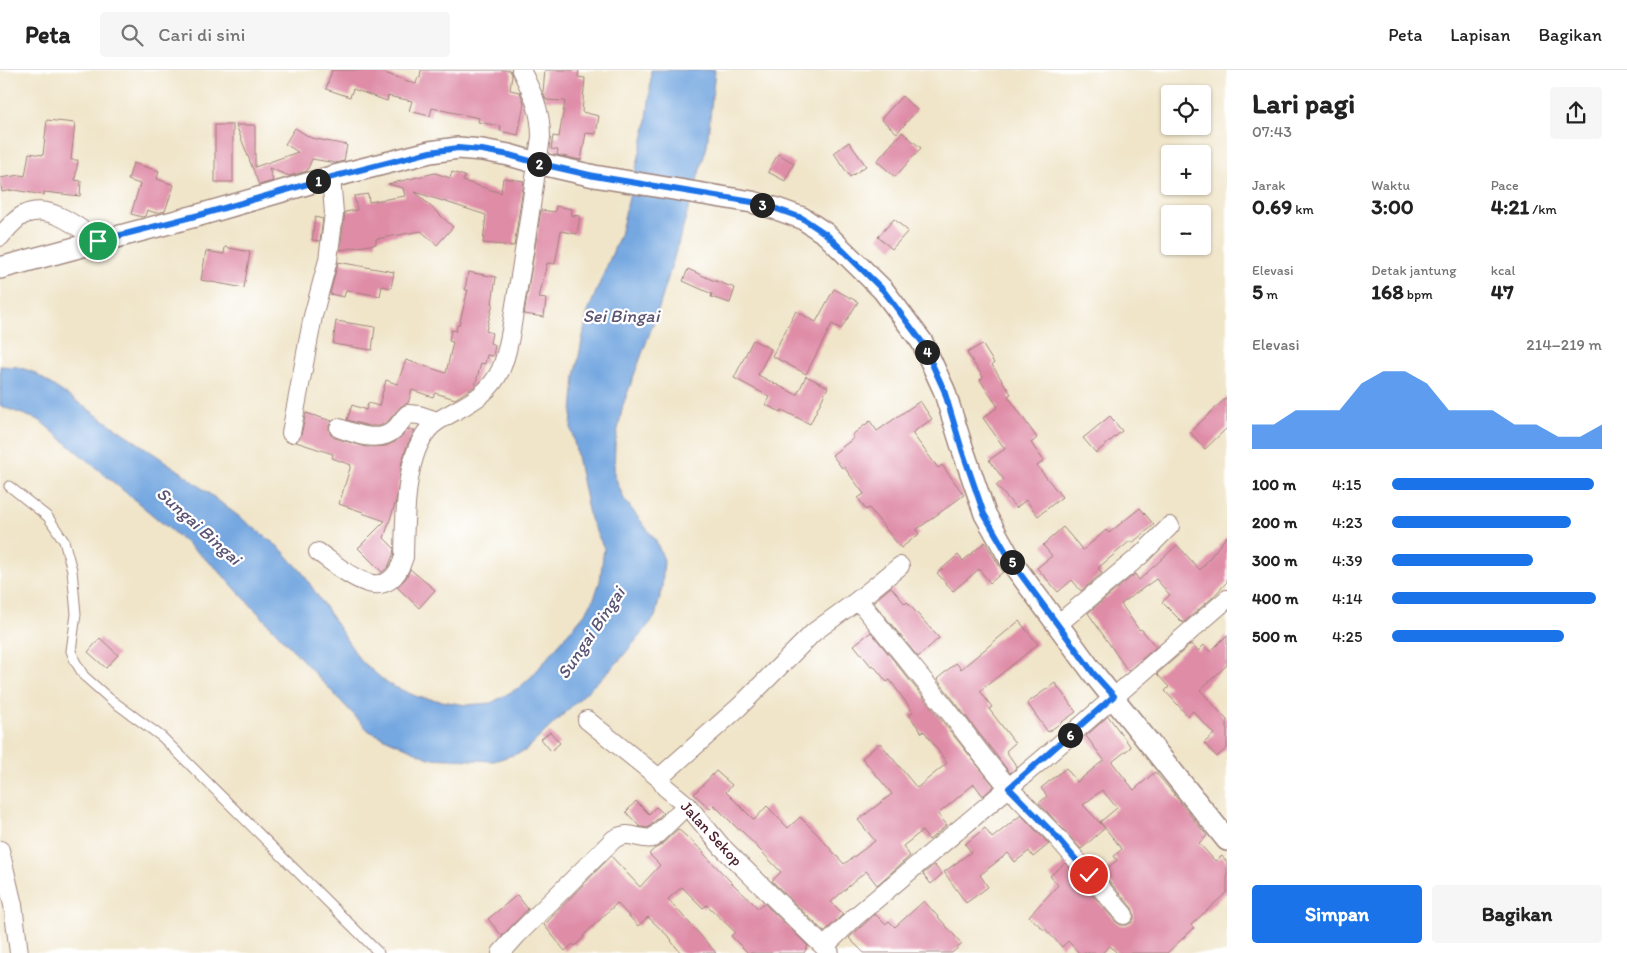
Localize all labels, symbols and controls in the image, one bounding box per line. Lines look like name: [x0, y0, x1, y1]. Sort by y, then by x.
search box: [100, 12, 450, 57]
text: Peta: [25, 20, 70, 49]
icon: search: [118, 21, 146, 49]
text: Cari di sini: [158, 23, 245, 46]
text: Peta: [1388, 24, 1422, 46]
text: Lapisan: [1450, 24, 1510, 46]
text: Bagikan: [1538, 24, 1602, 46]
map controls: [1161, 85, 1211, 255]
button: locate: [1161, 85, 1211, 135]
text: Lari pagi: [1252, 86, 1355, 120]
button: share: [1550, 87, 1602, 139]
text: 07:43: [1252, 122, 1292, 141]
button: +: [1161, 145, 1211, 195]
pin: 2: [526, 152, 552, 176]
text: 2: [536, 156, 543, 173]
pin: 1: [306, 168, 330, 194]
text: 1: [315, 173, 322, 190]
text: Jarak: [1252, 177, 1285, 194]
text: Waktu: [1371, 177, 1410, 194]
text: Pace: [1491, 177, 1519, 194]
pin: 3: [750, 192, 774, 218]
text: 0.69: [1252, 194, 1292, 219]
text: 3:00: [1371, 194, 1414, 219]
text: 4:21: [1491, 194, 1529, 219]
text: 3: [759, 197, 766, 214]
text: km: [1292, 201, 1314, 218]
text: /km: [1529, 201, 1557, 218]
button: −: [1161, 205, 1211, 255]
pin: [77, 220, 119, 262]
icon: arrive: [84, 227, 112, 255]
text: Elevasi: [1252, 262, 1294, 279]
text: Detak jantung: [1371, 262, 1456, 279]
text: kcal: [1491, 262, 1516, 279]
text: 5: [1252, 279, 1263, 304]
text: 168: [1371, 279, 1404, 304]
text: 47: [1491, 279, 1514, 304]
text: m: [1263, 286, 1278, 303]
text: bpm: [1404, 286, 1433, 303]
water label: Sei Bingai: [583, 305, 662, 327]
text: Elevasi: [1252, 335, 1300, 354]
text: 214–219 m: [1526, 335, 1602, 354]
pin: 4: [914, 340, 940, 364]
text: 4: [923, 344, 932, 361]
text: 100 m: [1252, 475, 1296, 494]
text: 4:15: [1332, 475, 1361, 494]
water label: Sungai Bingai: [152, 482, 248, 571]
text: 200 m: [1252, 513, 1297, 532]
text: 4:23: [1332, 513, 1363, 532]
pin: 5: [1000, 550, 1024, 574]
text: 300 m: [1252, 551, 1298, 570]
text: 4:39: [1332, 551, 1363, 570]
text: 5: [1009, 554, 1016, 571]
water label: Sungai Bingai: [552, 581, 631, 683]
text: 400 m: [1252, 589, 1298, 608]
text: 4:14: [1332, 589, 1363, 608]
text: 500 m: [1252, 627, 1297, 646]
text: 4:25: [1332, 627, 1362, 646]
pin: 6: [1058, 722, 1082, 748]
text: 6: [1067, 727, 1074, 744]
street label: Jalan Sekop: [677, 797, 747, 870]
pin: [1068, 854, 1110, 896]
icon: check: [1075, 861, 1103, 889]
button: Simpan: [1252, 885, 1422, 943]
button: Bagikan: [1432, 885, 1602, 943]

